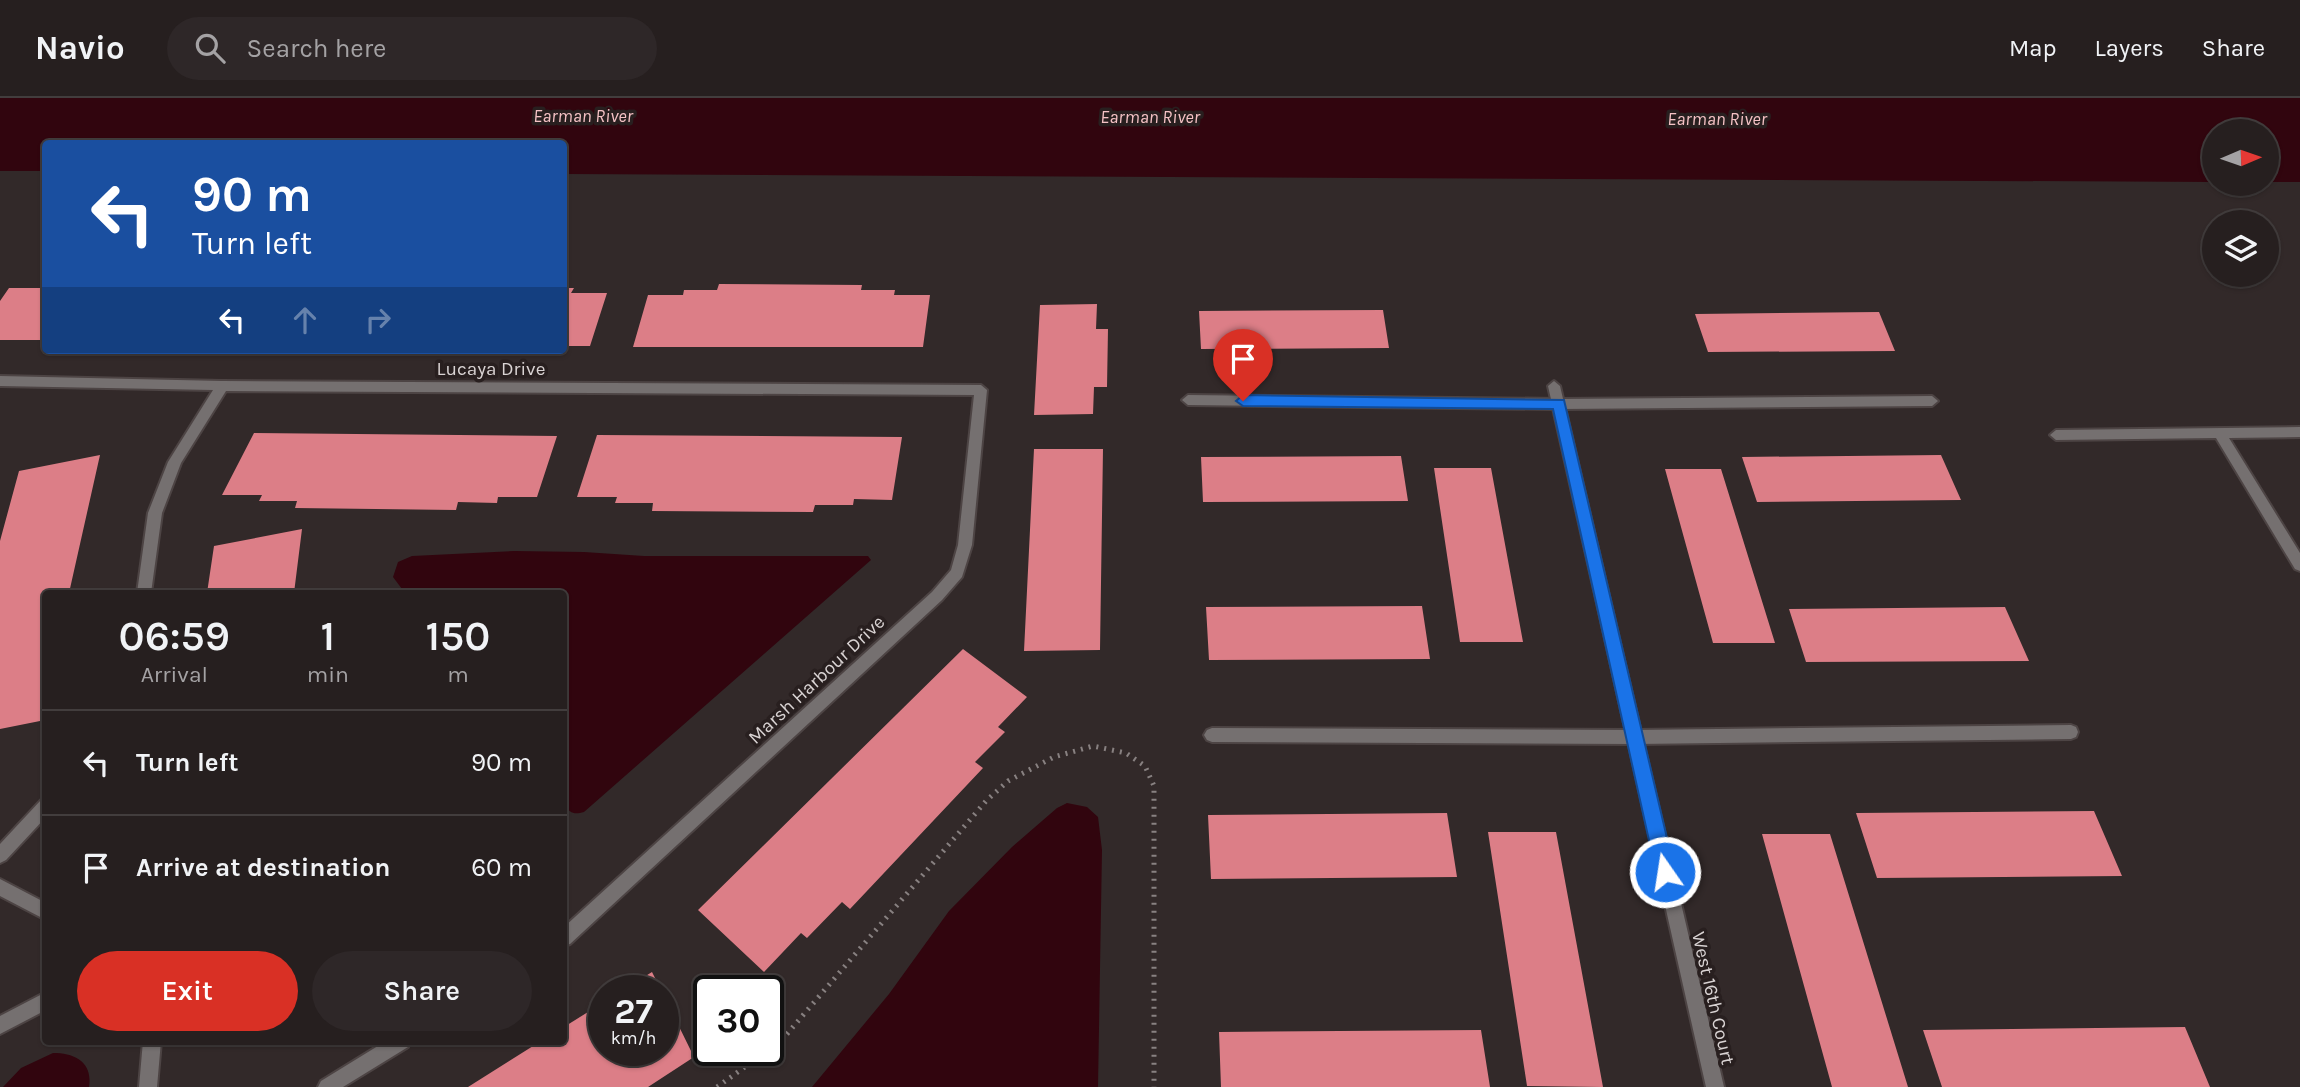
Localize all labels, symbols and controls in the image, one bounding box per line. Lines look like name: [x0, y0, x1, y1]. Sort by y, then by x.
search box: [167, 17, 657, 80]
text: Navio: [35, 29, 125, 67]
icon: search: [191, 29, 229, 67]
text: Search here: [247, 33, 386, 64]
text: Map: [2009, 34, 2057, 62]
text: Layers: [2095, 34, 2164, 62]
text: Share: [2202, 34, 2265, 62]
water label: Earman River: [533, 105, 634, 127]
water label: Earman River: [1100, 106, 1201, 128]
water label: Earman River: [1667, 108, 1768, 130]
north arrow: [2202, 119, 2278, 196]
map controls: [2202, 119, 2279, 287]
text: 90 m: [192, 166, 312, 223]
icon: left: [77, 168, 168, 259]
button: layers: [2202, 210, 2279, 287]
text: Turn left: [192, 225, 312, 262]
icon: left: [213, 301, 251, 339]
icon: ahead: [286, 301, 324, 339]
icon: right: [359, 301, 397, 339]
pin: [1213, 329, 1273, 401]
icon: arrive: [1224, 340, 1262, 378]
street label: Lucaya Drive: [437, 358, 545, 380]
text: 06:59: [119, 611, 230, 661]
text: 1: [320, 611, 335, 661]
text: 150: [425, 611, 490, 661]
street label: Marsh Harbour Drive: [744, 611, 889, 749]
text: Arrival: [141, 661, 208, 688]
text: min: [307, 661, 349, 688]
text: m: [447, 661, 469, 688]
icon: left: [77, 744, 115, 782]
text: Turn left: [136, 747, 238, 778]
text: 90 m: [471, 747, 532, 778]
position arrow: [1628, 835, 1702, 909]
icon: arrive: [77, 849, 115, 887]
text: Arrive at destination: [136, 852, 390, 883]
text: 60 m: [471, 852, 532, 883]
street label: West 16th Court: [1687, 930, 1739, 1067]
button: Exit: [77, 951, 298, 1031]
button: Share: [312, 951, 532, 1031]
speed limit sign: 30: [693, 975, 784, 1066]
text: 27: [614, 991, 653, 1032]
text: km/h: [611, 1027, 656, 1049]

